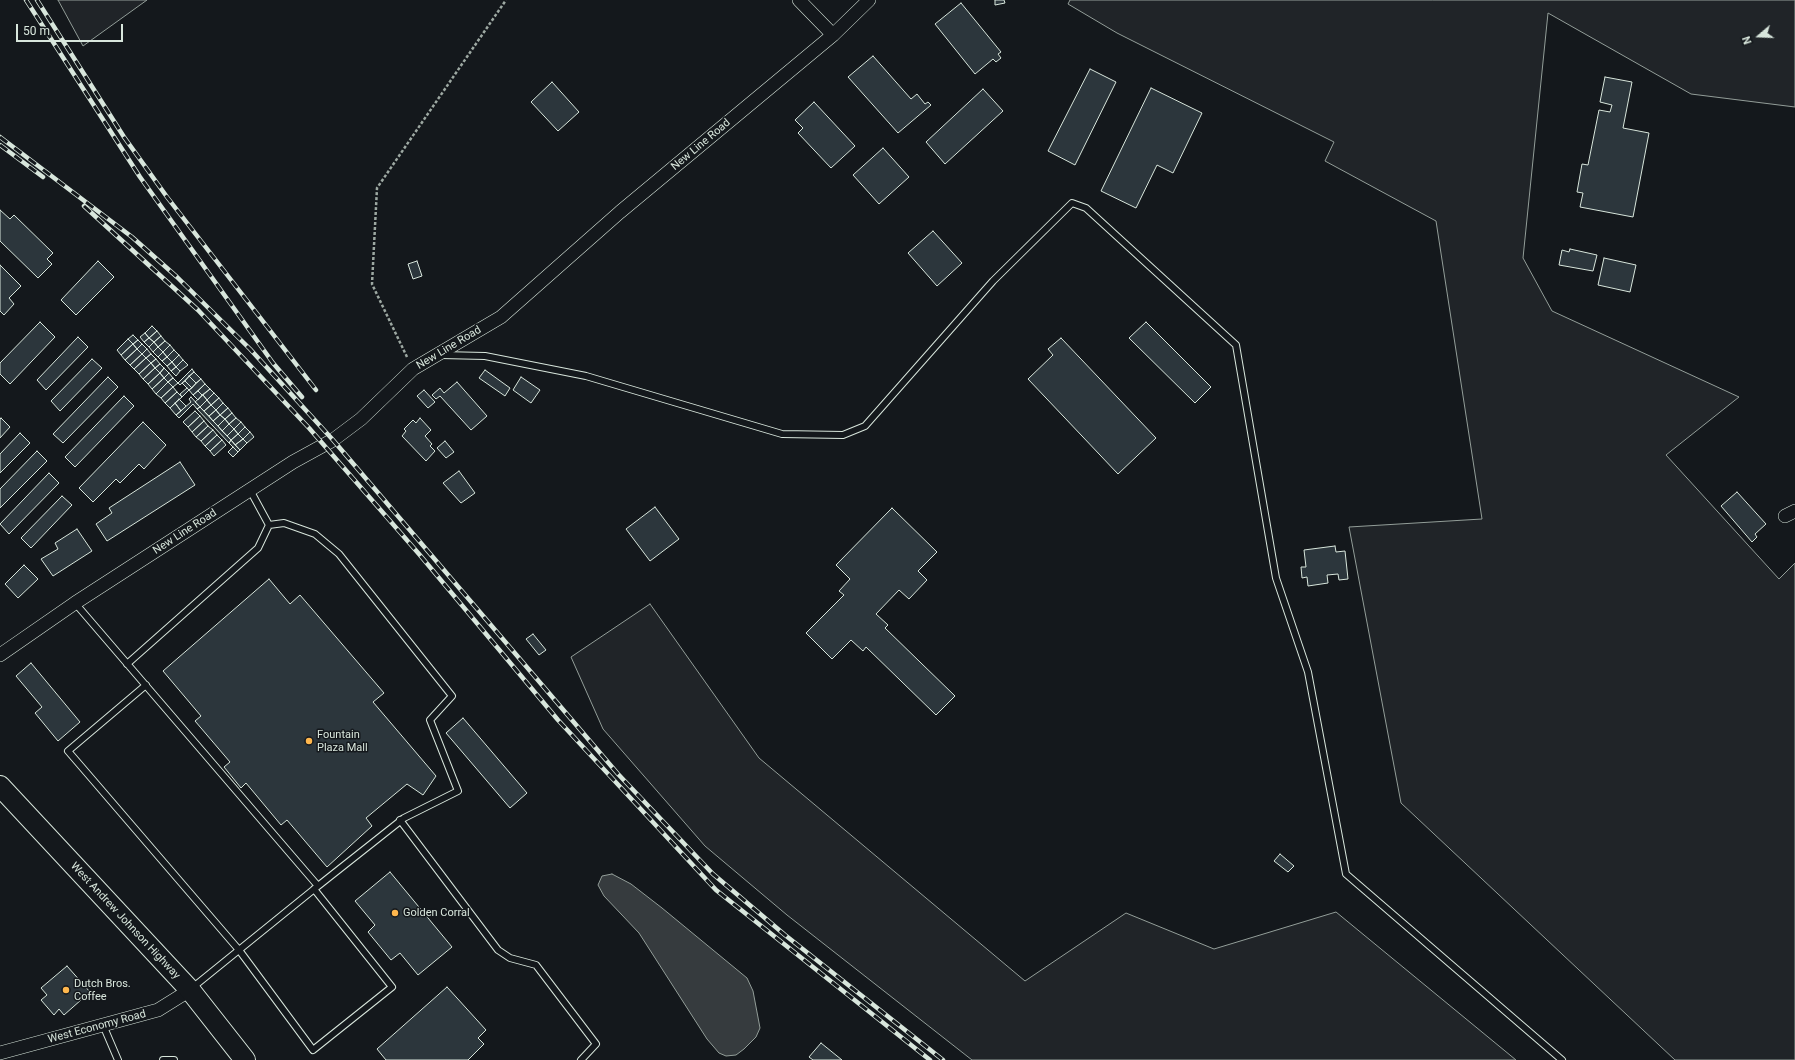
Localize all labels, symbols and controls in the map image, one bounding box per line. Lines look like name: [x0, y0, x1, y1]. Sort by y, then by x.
scale bar: [18, 16, 125, 42]
north arrow: [1739, 16, 1779, 56]
text: 50 m: [23, 24, 50, 38]
text: N: [1740, 34, 1755, 46]
street label: New Line Road: [669, 116, 733, 174]
street label: New Line Road: [414, 324, 484, 372]
street label: New Line Road: [151, 507, 219, 557]
place label: Fountain Plaza Mall: [317, 728, 368, 754]
marker: Fountain Plaza Mall: [304, 736, 314, 746]
street label: West Andrew Johnson Highway: [67, 860, 183, 982]
place label: Golden Corral: [403, 906, 470, 920]
marker: Golden Corral: [390, 908, 400, 918]
place label: Dutch Bros. Coffee: [74, 977, 131, 1003]
marker: Dutch Bros. Coffee: [61, 985, 71, 995]
street label: West Economy Road: [47, 1008, 147, 1046]

